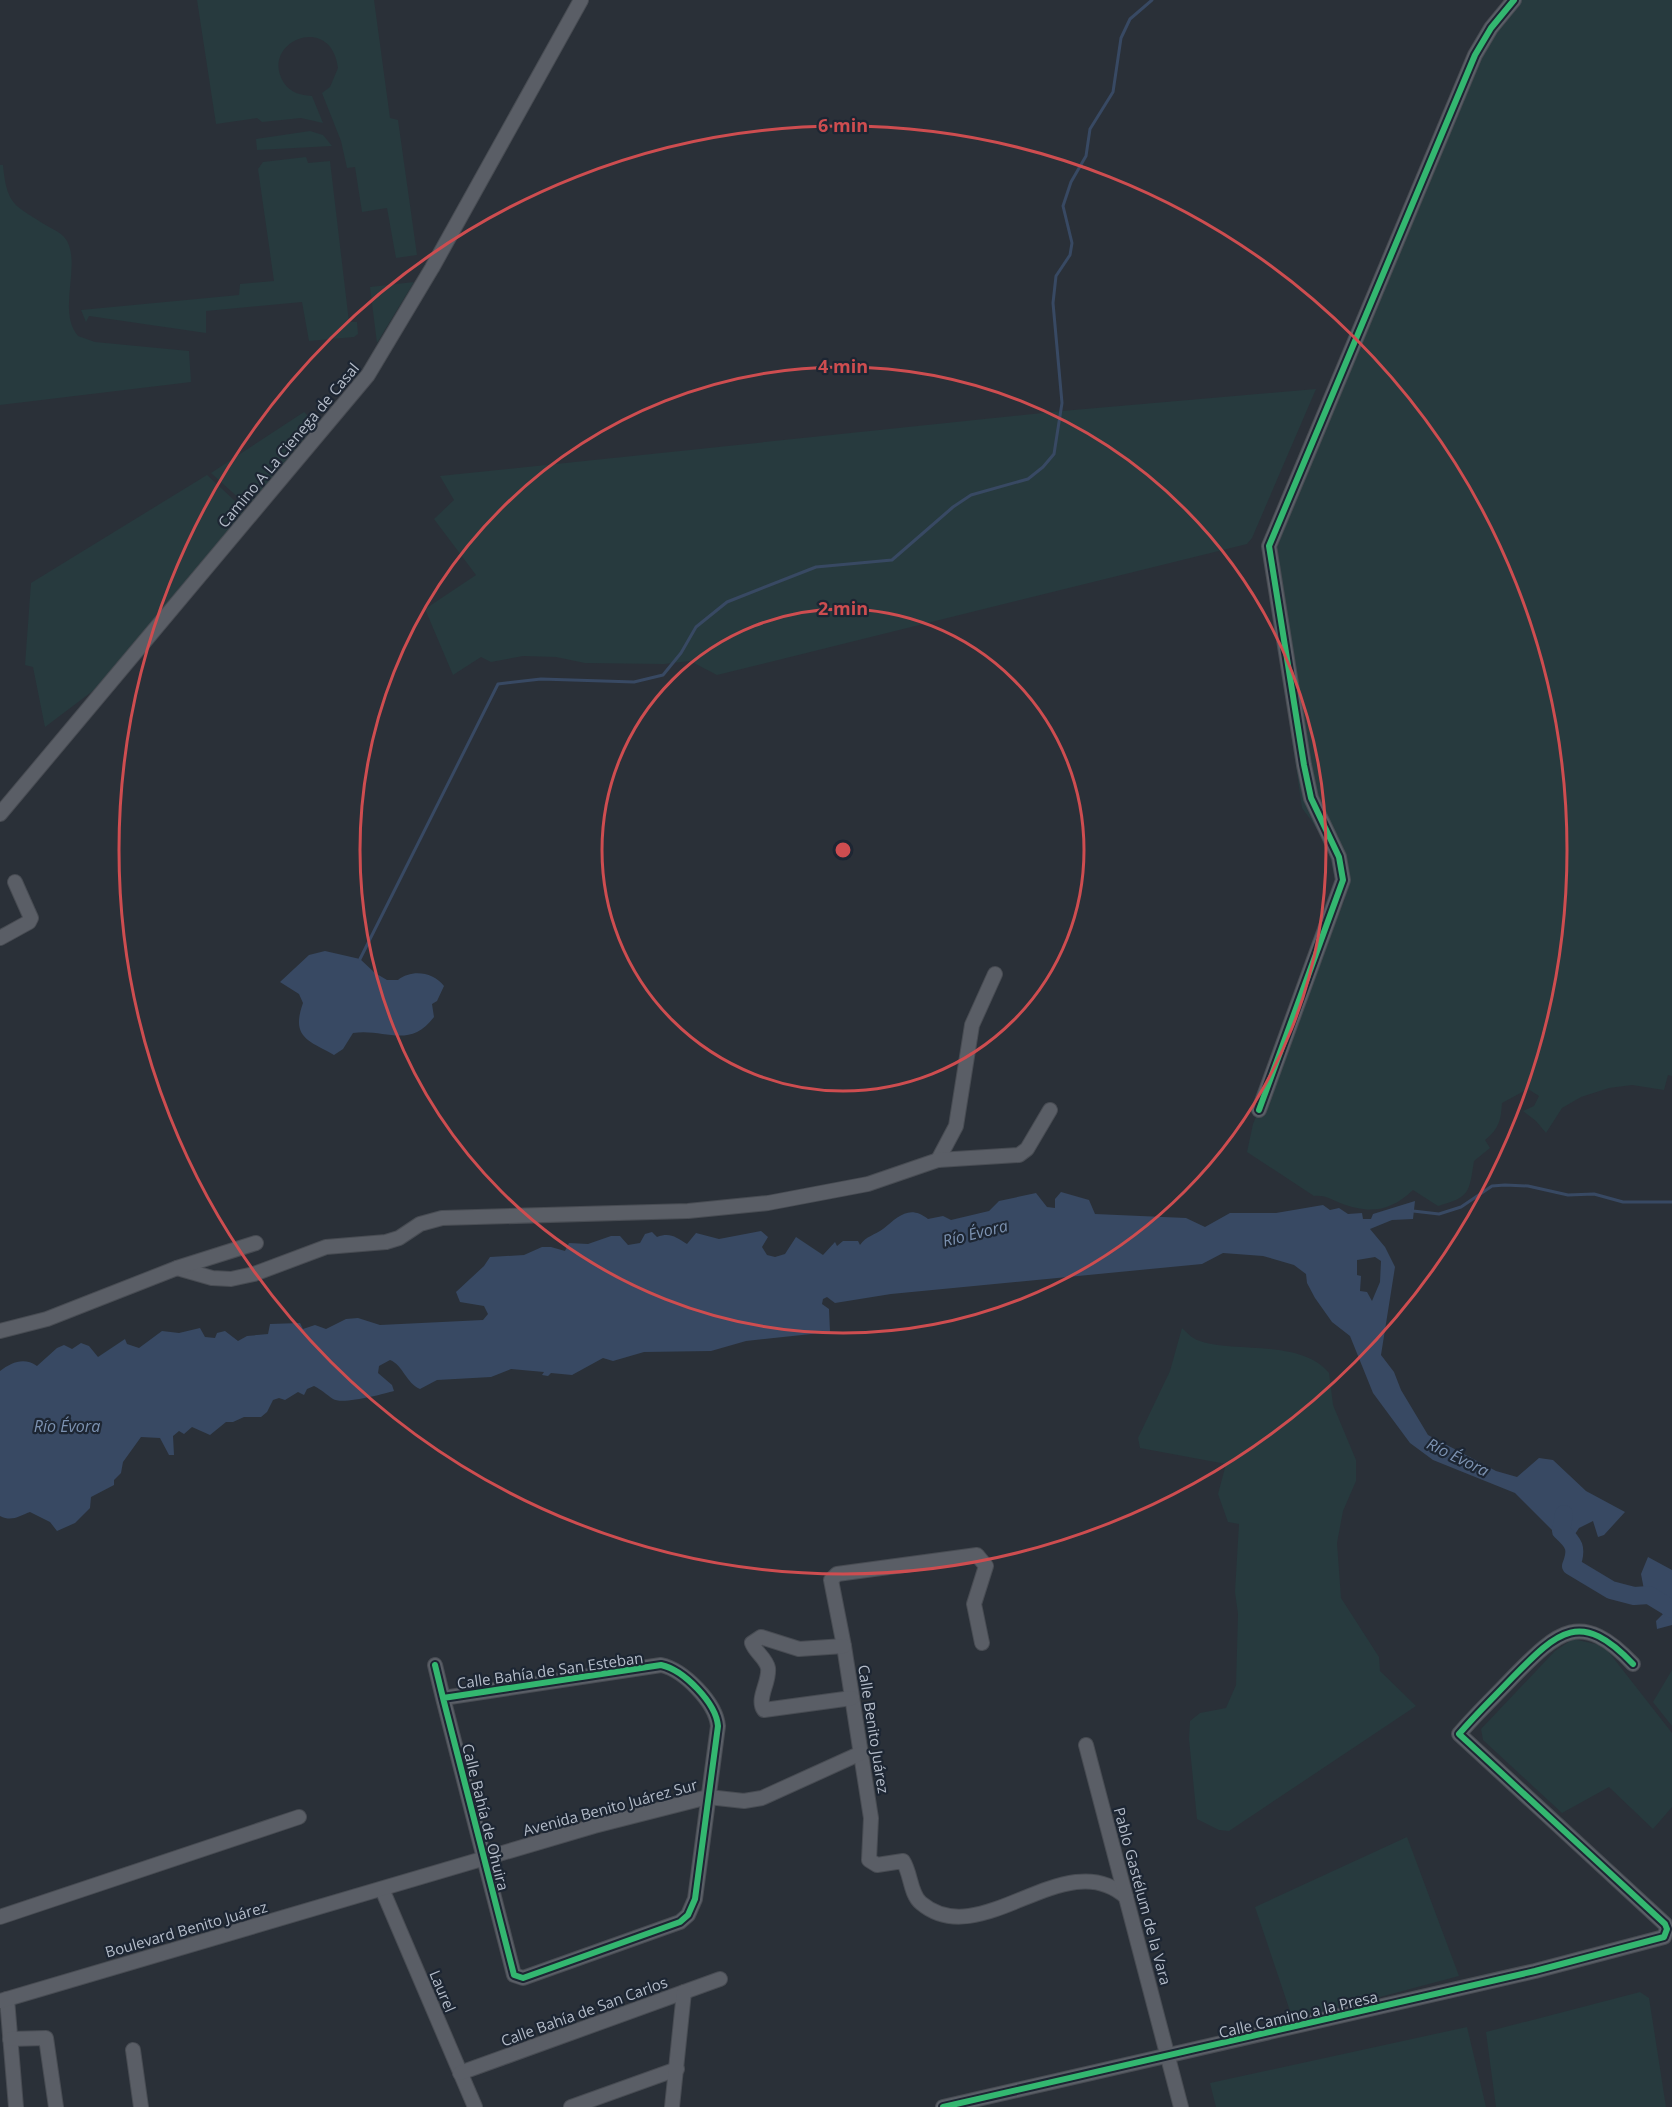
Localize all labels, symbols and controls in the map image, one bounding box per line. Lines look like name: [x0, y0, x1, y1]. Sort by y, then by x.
text: 6 min: [818, 113, 868, 137]
text: 4 min: [818, 354, 868, 378]
street label: Camino A La Cienega de Casal: [213, 358, 363, 532]
text: 2 min: [818, 596, 868, 620]
centre of rings: [833, 840, 853, 860]
water label: Río Évora: [940, 1214, 1010, 1252]
water label: Río Évora: [34, 1415, 100, 1437]
water label: Río Évora: [1423, 1433, 1493, 1481]
street label: Calle Bahía de San Esteban: [455, 1647, 645, 1693]
street label: Calle Benito Juárez: [854, 1663, 894, 1795]
street label: Calle Bahía de Ohuira: [458, 1741, 514, 1893]
street label: Avenida Benito Juárez Sur: [521, 1774, 699, 1840]
street label: Pablo Gastélum de la Vara: [1110, 1805, 1176, 1987]
street label: Boulevard Benito Juárez: [103, 1896, 269, 1962]
street label: Laurel: [425, 1967, 461, 2015]
street label: Calle Bahía de San Carlos: [498, 1972, 670, 2050]
street label: Calle Camino a la Presa: [1217, 1986, 1379, 2042]

